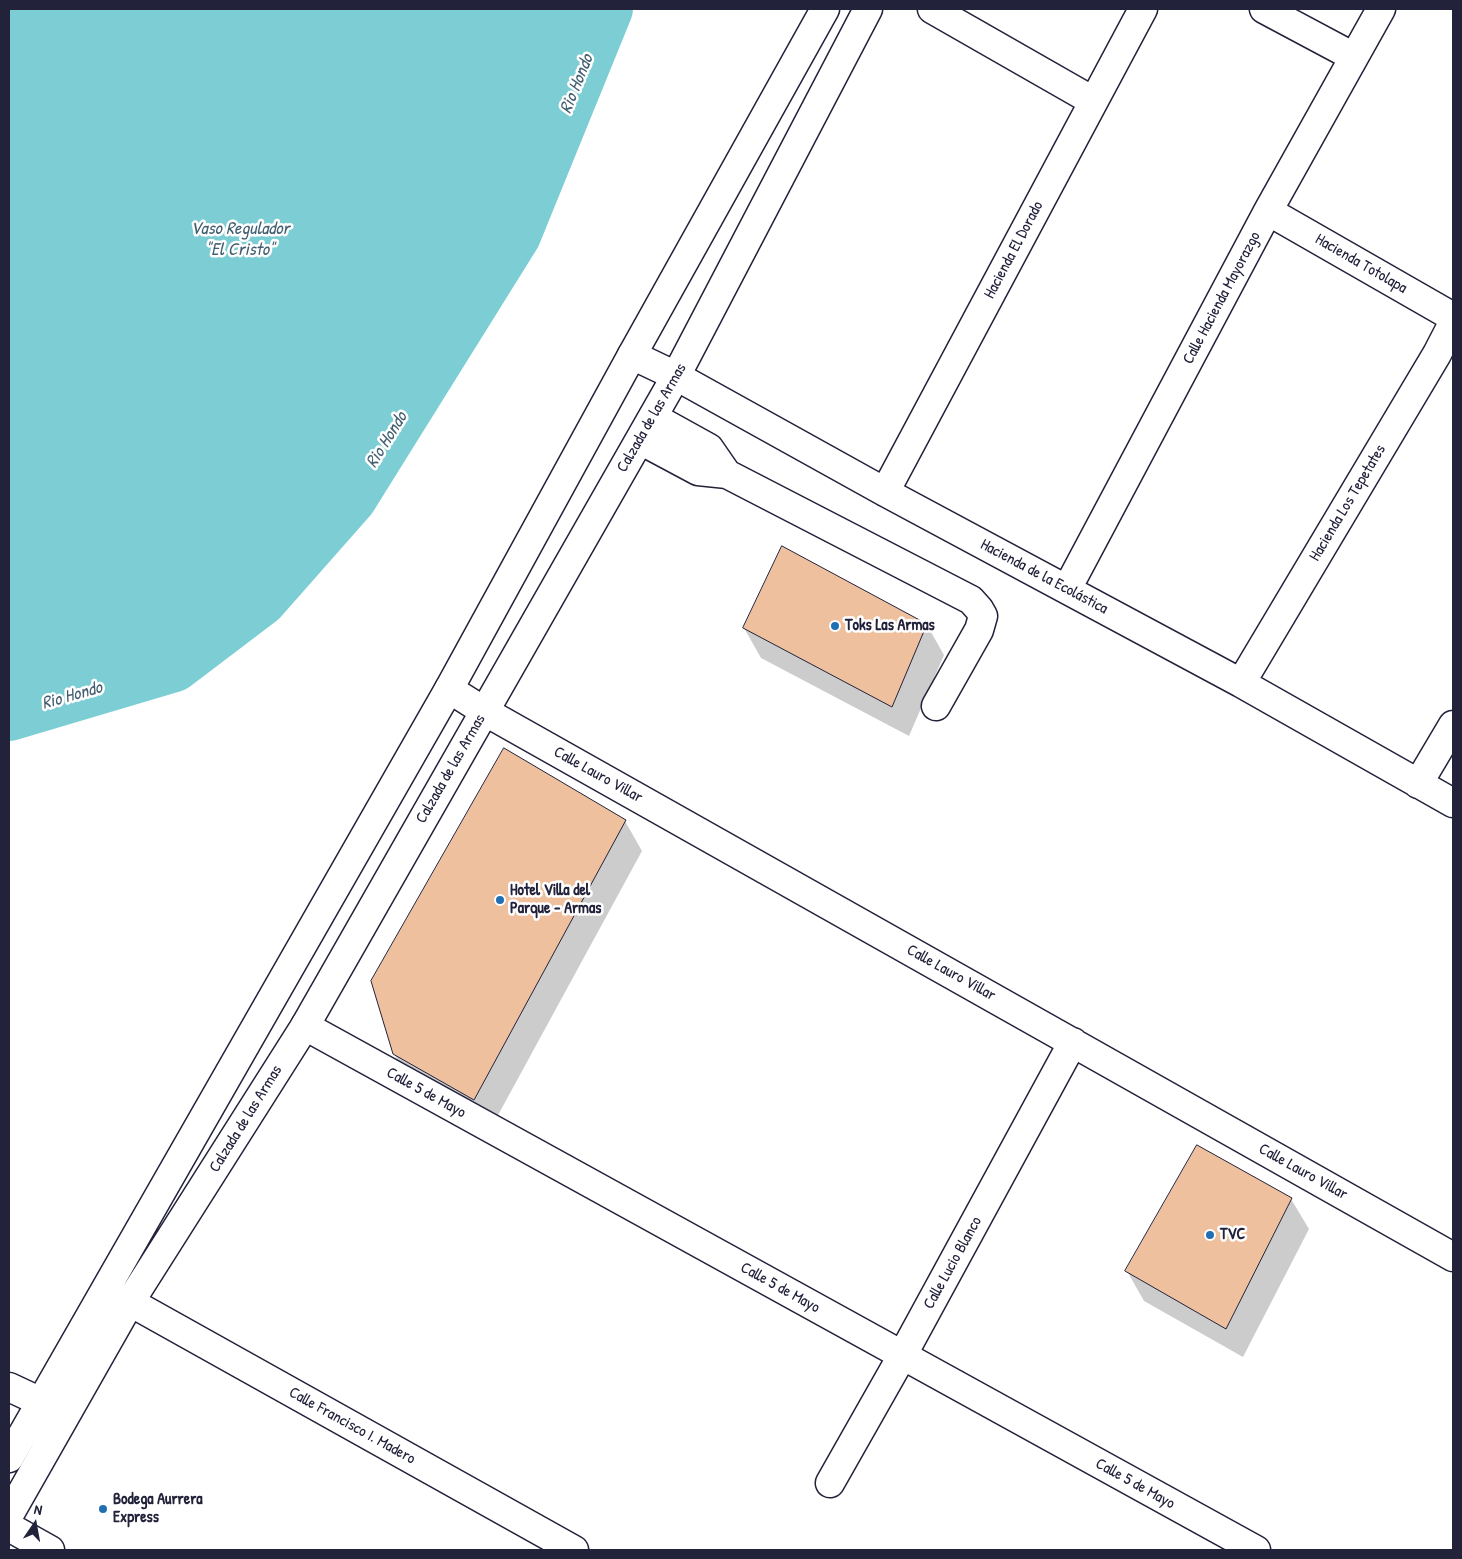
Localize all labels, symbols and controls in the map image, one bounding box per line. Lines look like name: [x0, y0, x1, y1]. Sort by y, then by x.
water label: Rio Hondo: [555, 51, 599, 117]
street label: Hacienda El Dorado: [980, 198, 1048, 302]
water label: Vaso Regulador "El Cristo": [190, 218, 290, 260]
street label: Calle Hacienda Mayorazgo: [1179, 229, 1265, 367]
street label: Hacienda Totolapa: [1312, 230, 1410, 298]
street label: Calzada de las Armas: [613, 360, 691, 476]
water label: Rio Hondo: [361, 408, 413, 472]
street label: Hacienda Los Tepetates: [1306, 441, 1390, 565]
street label: Hacienda de la Ecolástica: [977, 535, 1111, 619]
place label: Toks Las Armas: [845, 616, 935, 636]
marker: Toks Las Armas: [829, 620, 841, 632]
water label: Rio Hondo: [39, 677, 105, 715]
street label: Calzada de las Armas: [412, 711, 490, 827]
street label: Calle Lauro Villar: [550, 743, 646, 807]
place label: Hotel Villa del Parque - Armas: [510, 881, 601, 919]
marker: Hotel Villa del Parque - Armas: [494, 894, 506, 906]
street label: Calle Lauro Villar: [903, 941, 999, 1005]
street label: Calzada de las Armas: [205, 1062, 287, 1176]
street label: Calle 5 de Mayo: [383, 1063, 469, 1123]
street label: Calle Lauro Villar: [1255, 1140, 1351, 1204]
street label: Calle Lucio Blanco: [920, 1213, 986, 1313]
place label: TVC: [1220, 1225, 1245, 1245]
marker: TVC: [1204, 1229, 1216, 1241]
street label: Calle 5 de Mayo: [737, 1258, 823, 1318]
street label: Calle Francisco I. Madero: [285, 1383, 419, 1469]
street label: Calle 5 de Mayo: [1092, 1454, 1178, 1514]
place label: Bodega Aurrera Express: [113, 1490, 203, 1528]
north arrow: [10, 1499, 60, 1549]
text: N: [33, 1499, 44, 1519]
marker: Bodega Aurrera Express: [97, 1503, 109, 1515]

